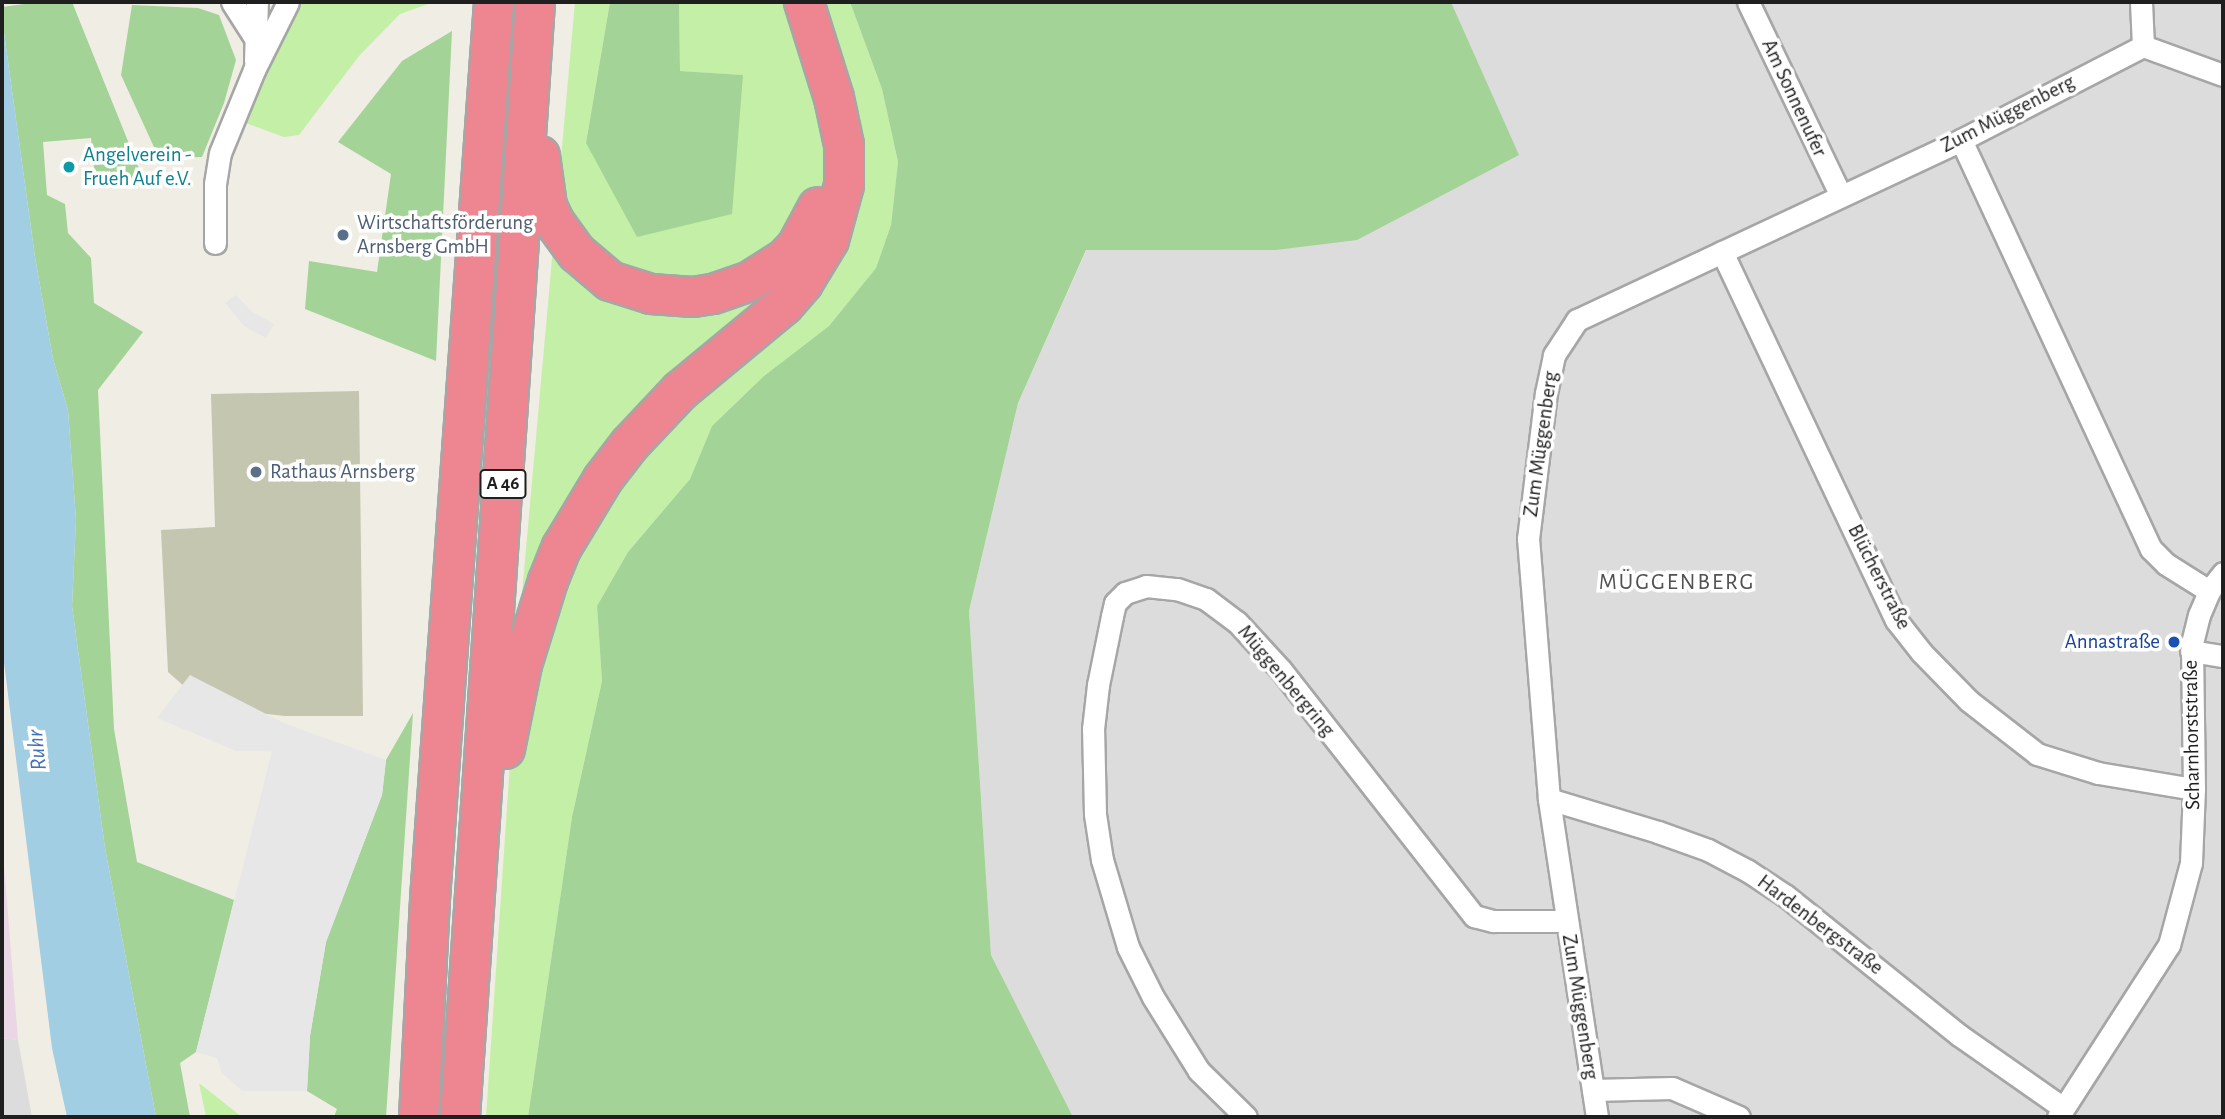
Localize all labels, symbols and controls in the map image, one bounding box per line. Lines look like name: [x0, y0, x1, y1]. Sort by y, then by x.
street label: Am Sonnenufer: [1756, 35, 1832, 161]
street label: Zum Müggenberg: [1937, 69, 2079, 159]
place label: Angelverein - Frueh Auf e.V.: [83, 142, 192, 192]
marker: Angelverein - Frueh Auf e.V.: [61, 159, 77, 175]
place label: Wirtschaftsförderung Arnsberg GmbH: [357, 210, 533, 260]
marker: Wirtschaftsförderung Arnsberg GmbH: [335, 227, 351, 243]
street label: Zum Müggenberg: [1518, 370, 1564, 518]
place label: Rathaus Arnsberg: [270, 459, 415, 485]
marker: Rathaus Arnsberg: [248, 464, 264, 480]
road number: A 46: [478, 468, 528, 499]
street label: Blücherstraße: [1842, 520, 1916, 634]
district label: MÜGGENBERG: [1600, 569, 1754, 597]
street label: Müggenbergring: [1232, 620, 1340, 742]
place label: Annastraße: [2065, 629, 2160, 655]
marker: Annastraße: [2166, 634, 2182, 650]
street label: Scharnhorststraße: [2178, 660, 2206, 810]
water label: Ruhr: [22, 728, 54, 772]
street label: Hardenbergstraße: [1752, 869, 1888, 981]
street label: Zum Müggenberg: [1556, 933, 1604, 1081]

